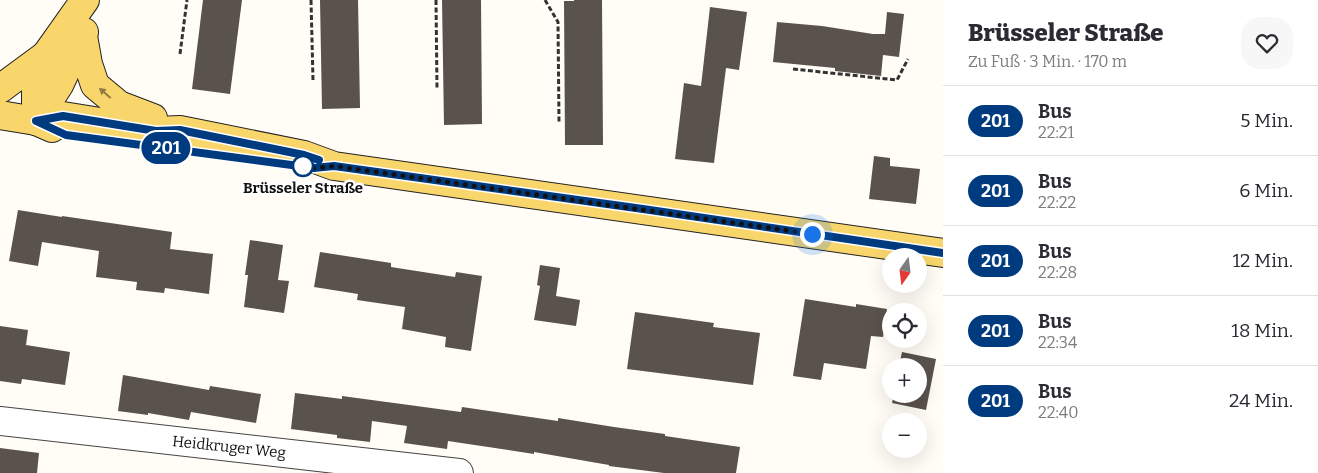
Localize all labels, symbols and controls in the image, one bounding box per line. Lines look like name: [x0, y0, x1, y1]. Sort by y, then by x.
button: heart: [1241, 17, 1293, 69]
text: Brüsseler Straße: [968, 19, 1164, 47]
text: Zu Fuß · 3 Min. · 170 m: [968, 52, 1127, 71]
one-way arrow: [99, 88, 112, 99]
text: Bus: [1038, 100, 1072, 123]
text: 5 Min.: [1240, 109, 1293, 132]
text: 201: [981, 110, 1010, 132]
text: 22:21: [1038, 123, 1074, 142]
line badge: 201: [137, 132, 195, 164]
text: 201: [151, 137, 181, 159]
marker: Brüsseler Straße: [292, 155, 314, 177]
text: Bus: [1038, 170, 1072, 193]
place label: Brüsseler Straße: [243, 179, 363, 197]
text: 6 Min.: [1239, 179, 1293, 202]
text: 201: [981, 180, 1010, 202]
text: 22:22: [1038, 193, 1076, 212]
your location: [800, 222, 825, 247]
text: Bus: [1038, 240, 1072, 263]
north arrow: [882, 248, 928, 292]
map controls: [882, 248, 927, 458]
text: 12 Min.: [1232, 249, 1293, 272]
text: 201: [981, 250, 1010, 272]
text: 22:28: [1038, 263, 1077, 282]
button: locate: [882, 303, 927, 348]
text: Bus: [1038, 310, 1072, 333]
text: 18 Min.: [1231, 319, 1293, 342]
text: 201: [981, 320, 1010, 342]
text: 22:34: [1038, 333, 1077, 352]
button: +: [882, 358, 927, 403]
text: Bus: [1038, 380, 1072, 403]
text: 24 Min.: [1229, 389, 1293, 412]
text: 201: [981, 390, 1010, 412]
text: 22:40: [1038, 403, 1078, 422]
button: −: [882, 413, 927, 458]
street label: Heidkruger Weg: [171, 432, 287, 462]

